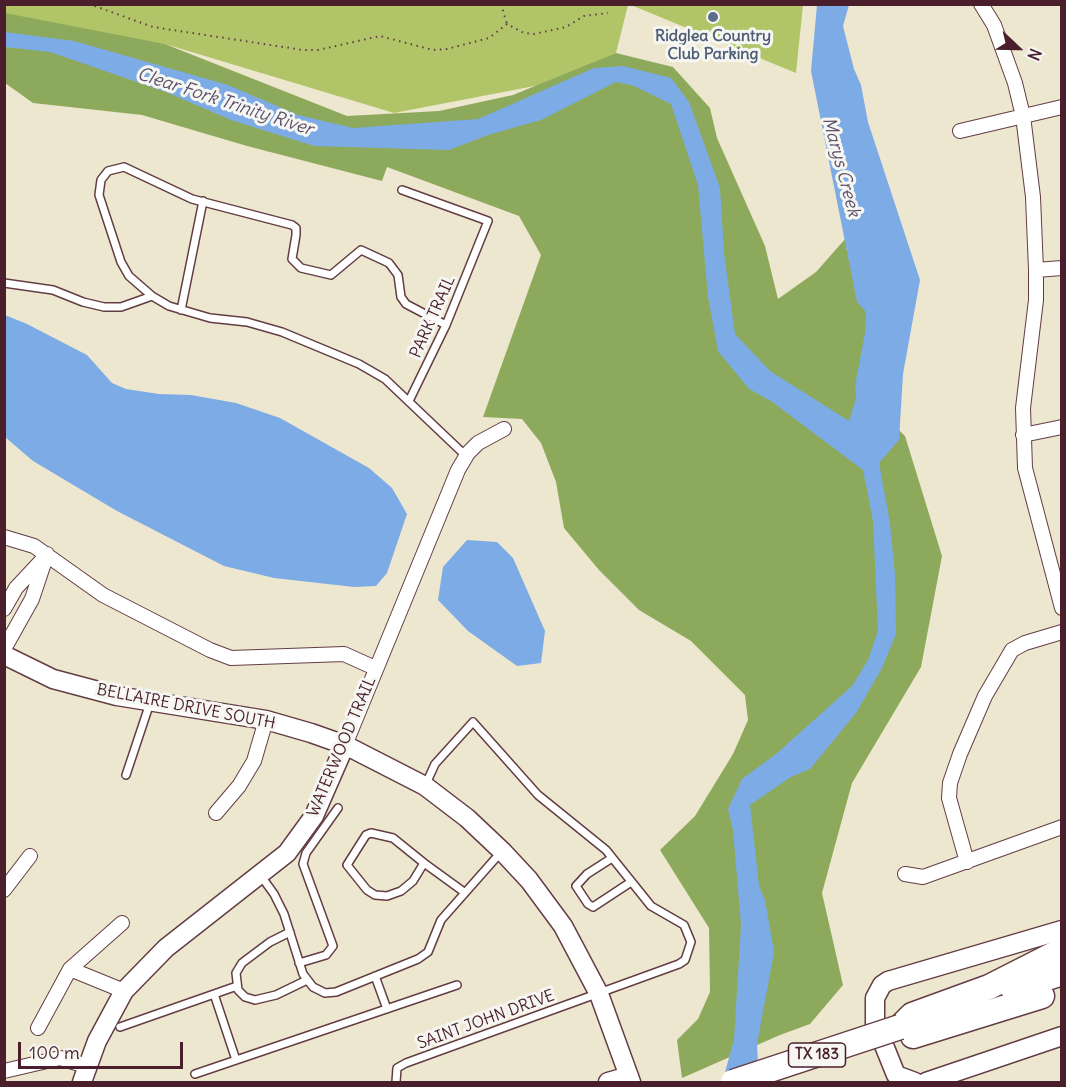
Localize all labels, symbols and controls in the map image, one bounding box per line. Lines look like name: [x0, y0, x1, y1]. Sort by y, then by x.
marker: Ridglea Country Club Parking: [706, 10, 720, 24]
north arrow: [988, 18, 1048, 78]
place label: Ridglea Country Club Parking: [655, 26, 771, 64]
text: N: [1023, 46, 1046, 64]
water label: Clear Fork Trinity River: [134, 63, 316, 141]
water label: Marys Creek: [817, 115, 865, 219]
street label: PARK TRAIL: [406, 273, 460, 361]
street label: WATERWOOD TRAIL: [304, 674, 380, 820]
street label: BELLAIRE DRIVE SOUTH: [95, 680, 277, 734]
street label: SAINT JOHN DRIVE: [415, 986, 557, 1054]
scale bar: [21, 1030, 186, 1068]
text: 100 m: [29, 1041, 80, 1064]
road number: TX 183: [788, 1043, 846, 1067]

